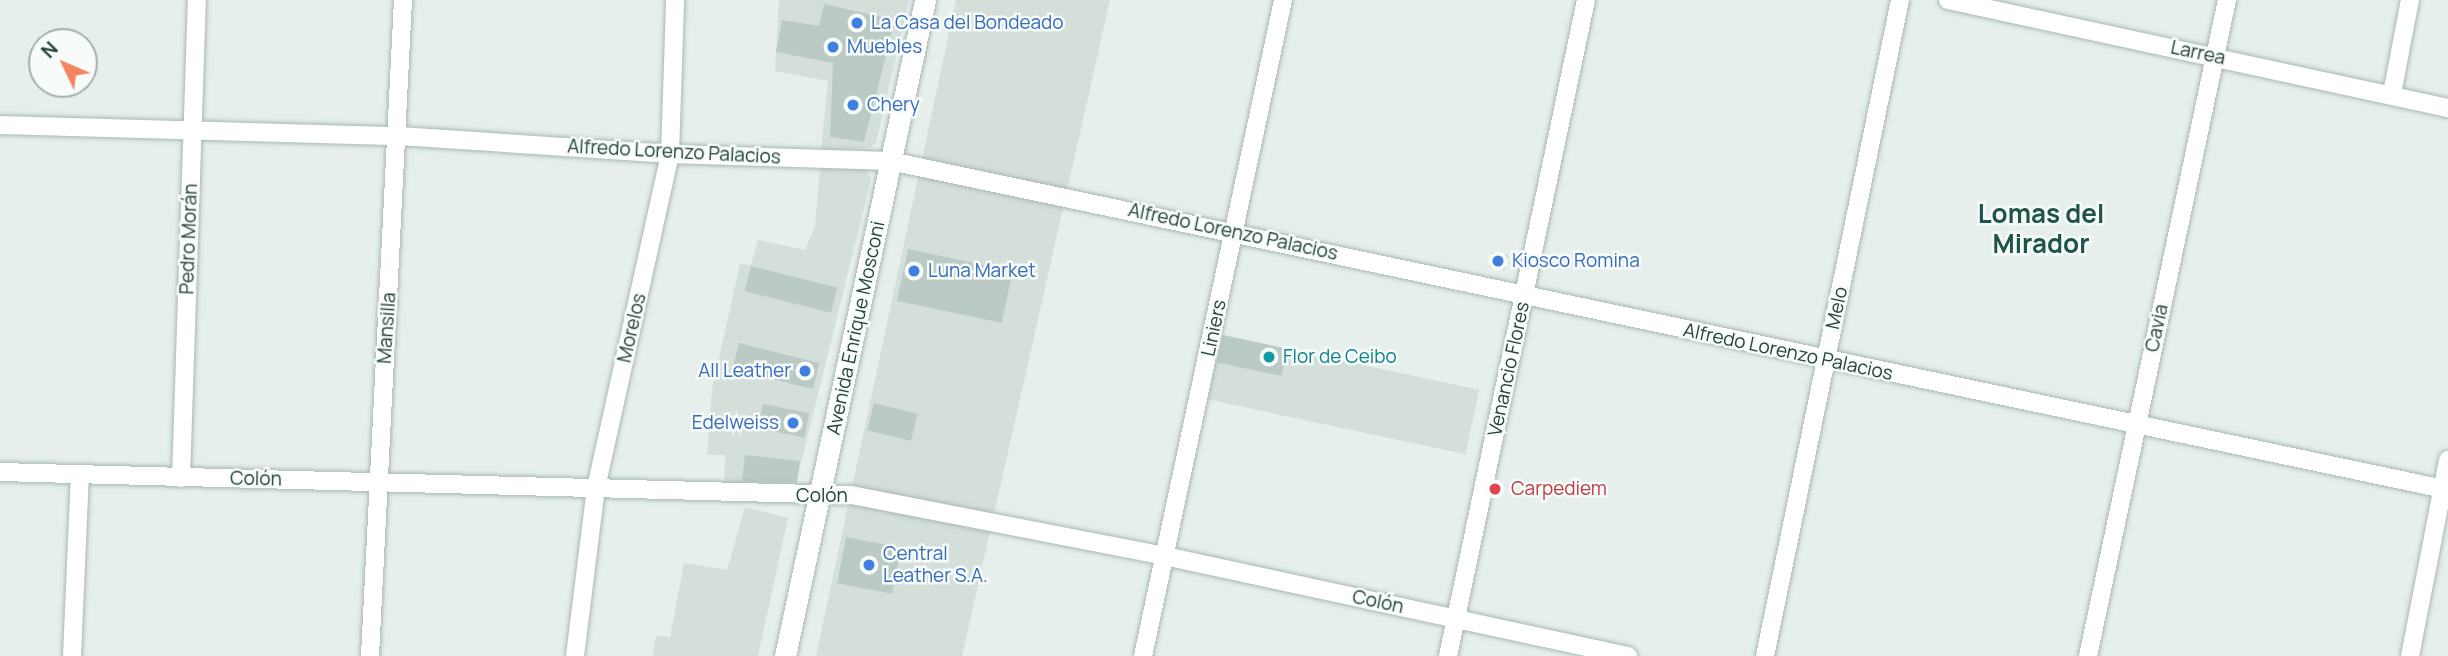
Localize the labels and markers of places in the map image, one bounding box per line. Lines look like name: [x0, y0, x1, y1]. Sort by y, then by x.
place label: La Casa del Bondeado: [871, 12, 1063, 34]
marker: La Casa del Bondeado: [849, 15, 865, 31]
place label: Muebles: [847, 36, 922, 58]
marker: Muebles: [825, 39, 841, 55]
place label: Chery: [867, 94, 920, 116]
marker: Chery: [845, 97, 861, 113]
place label: Kiosco Romina: [1512, 250, 1640, 272]
marker: Kiosco Romina: [1490, 253, 1506, 269]
place label: Luna Market: [928, 260, 1036, 282]
marker: Luna Market: [906, 263, 922, 279]
place label: Flor de Ceibo: [1283, 346, 1397, 368]
marker: Flor de Ceibo: [1261, 349, 1277, 365]
place label: All Leather: [698, 360, 791, 382]
marker: All Leather: [797, 363, 813, 379]
place label: Edelweiss: [692, 412, 779, 434]
marker: Edelweiss: [785, 415, 801, 431]
place label: Carpediem: [1511, 478, 1607, 500]
marker: Carpediem: [1485, 479, 1505, 499]
place label: Central Leather S.A.: [883, 543, 988, 587]
marker: Central Leather S.A.: [861, 557, 877, 573]

